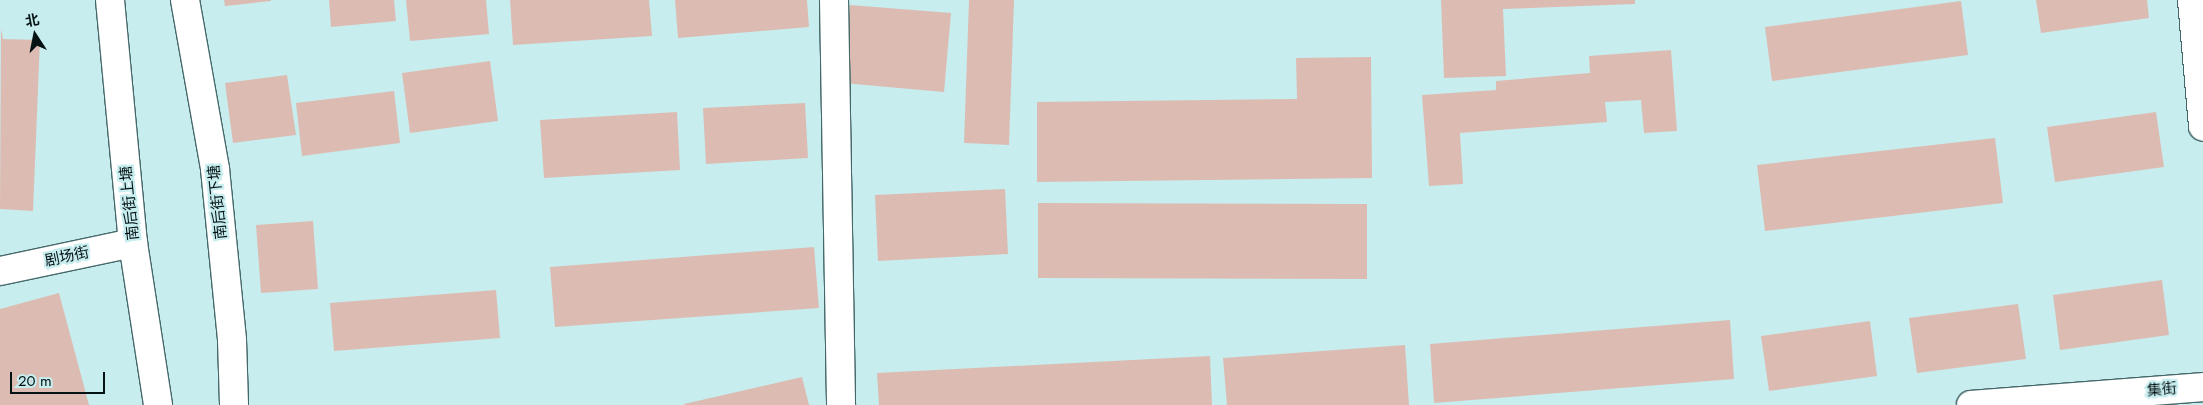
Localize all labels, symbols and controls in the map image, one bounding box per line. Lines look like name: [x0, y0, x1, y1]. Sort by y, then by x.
text: 北: [23, 9, 41, 31]
north arrow: [10, 10, 60, 60]
street label: 南后街下塘: [205, 164, 231, 240]
street label: 南后街上塘: [117, 165, 143, 241]
street label: 剧场街: [43, 244, 91, 270]
scale bar: [12, 362, 108, 394]
text: 20 m: [18, 370, 52, 392]
street label: 集街: [2146, 380, 2178, 400]

